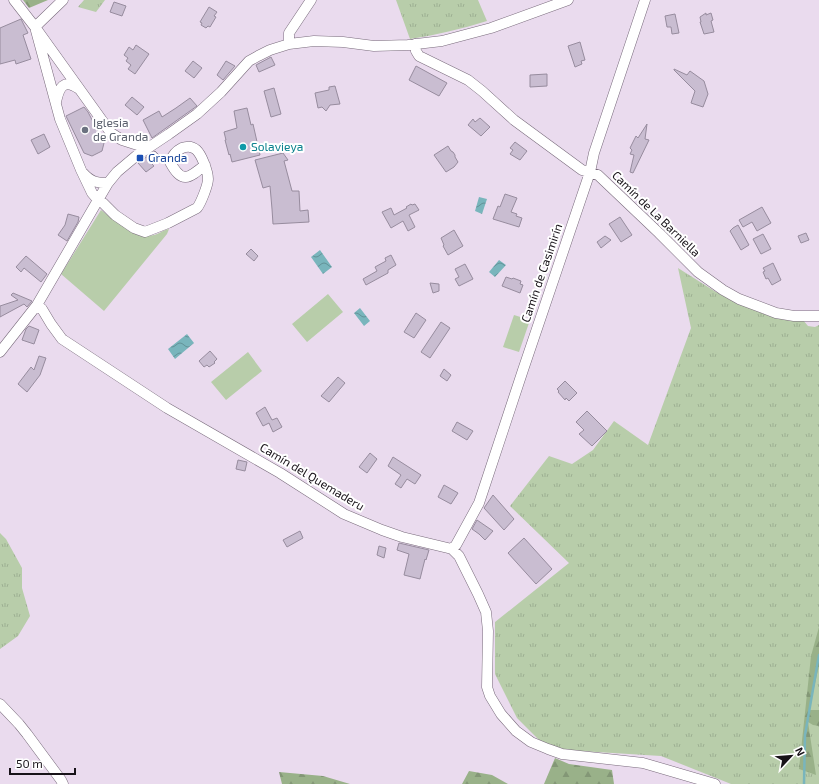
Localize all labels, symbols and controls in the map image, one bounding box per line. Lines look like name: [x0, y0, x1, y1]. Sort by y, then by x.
place label: Iglesia de Granda: [93, 115, 148, 143]
marker: Iglesia de Granda: [80, 125, 90, 135]
place label: Solavieya: [251, 139, 303, 153]
marker: Solavieya: [238, 142, 248, 152]
place label: Granda: [148, 150, 187, 164]
marker: Granda: [135, 153, 145, 163]
street label: Camín de La Barniella: [610, 168, 704, 259]
street label: Camín de Casimirín: [518, 222, 565, 324]
street label: Camín del Quemaderu: [257, 439, 367, 514]
north arrow: [771, 736, 811, 776]
text: N: [793, 745, 808, 758]
scale bar: [10, 750, 75, 776]
text: 50 m: [16, 756, 43, 770]

